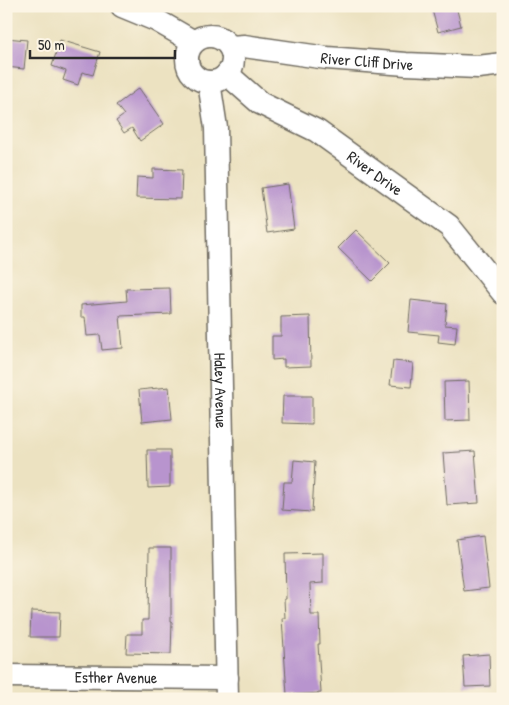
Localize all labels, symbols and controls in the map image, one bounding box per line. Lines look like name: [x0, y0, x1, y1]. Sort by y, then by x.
scale bar: [30, 28, 175, 60]
text: 50 m: [38, 34, 65, 55]
street label: River Cliff Drive: [319, 46, 414, 75]
street label: River Drive: [343, 145, 408, 201]
street label: Haley Avenue: [209, 352, 233, 429]
street label: Esther Avenue: [75, 666, 158, 688]

